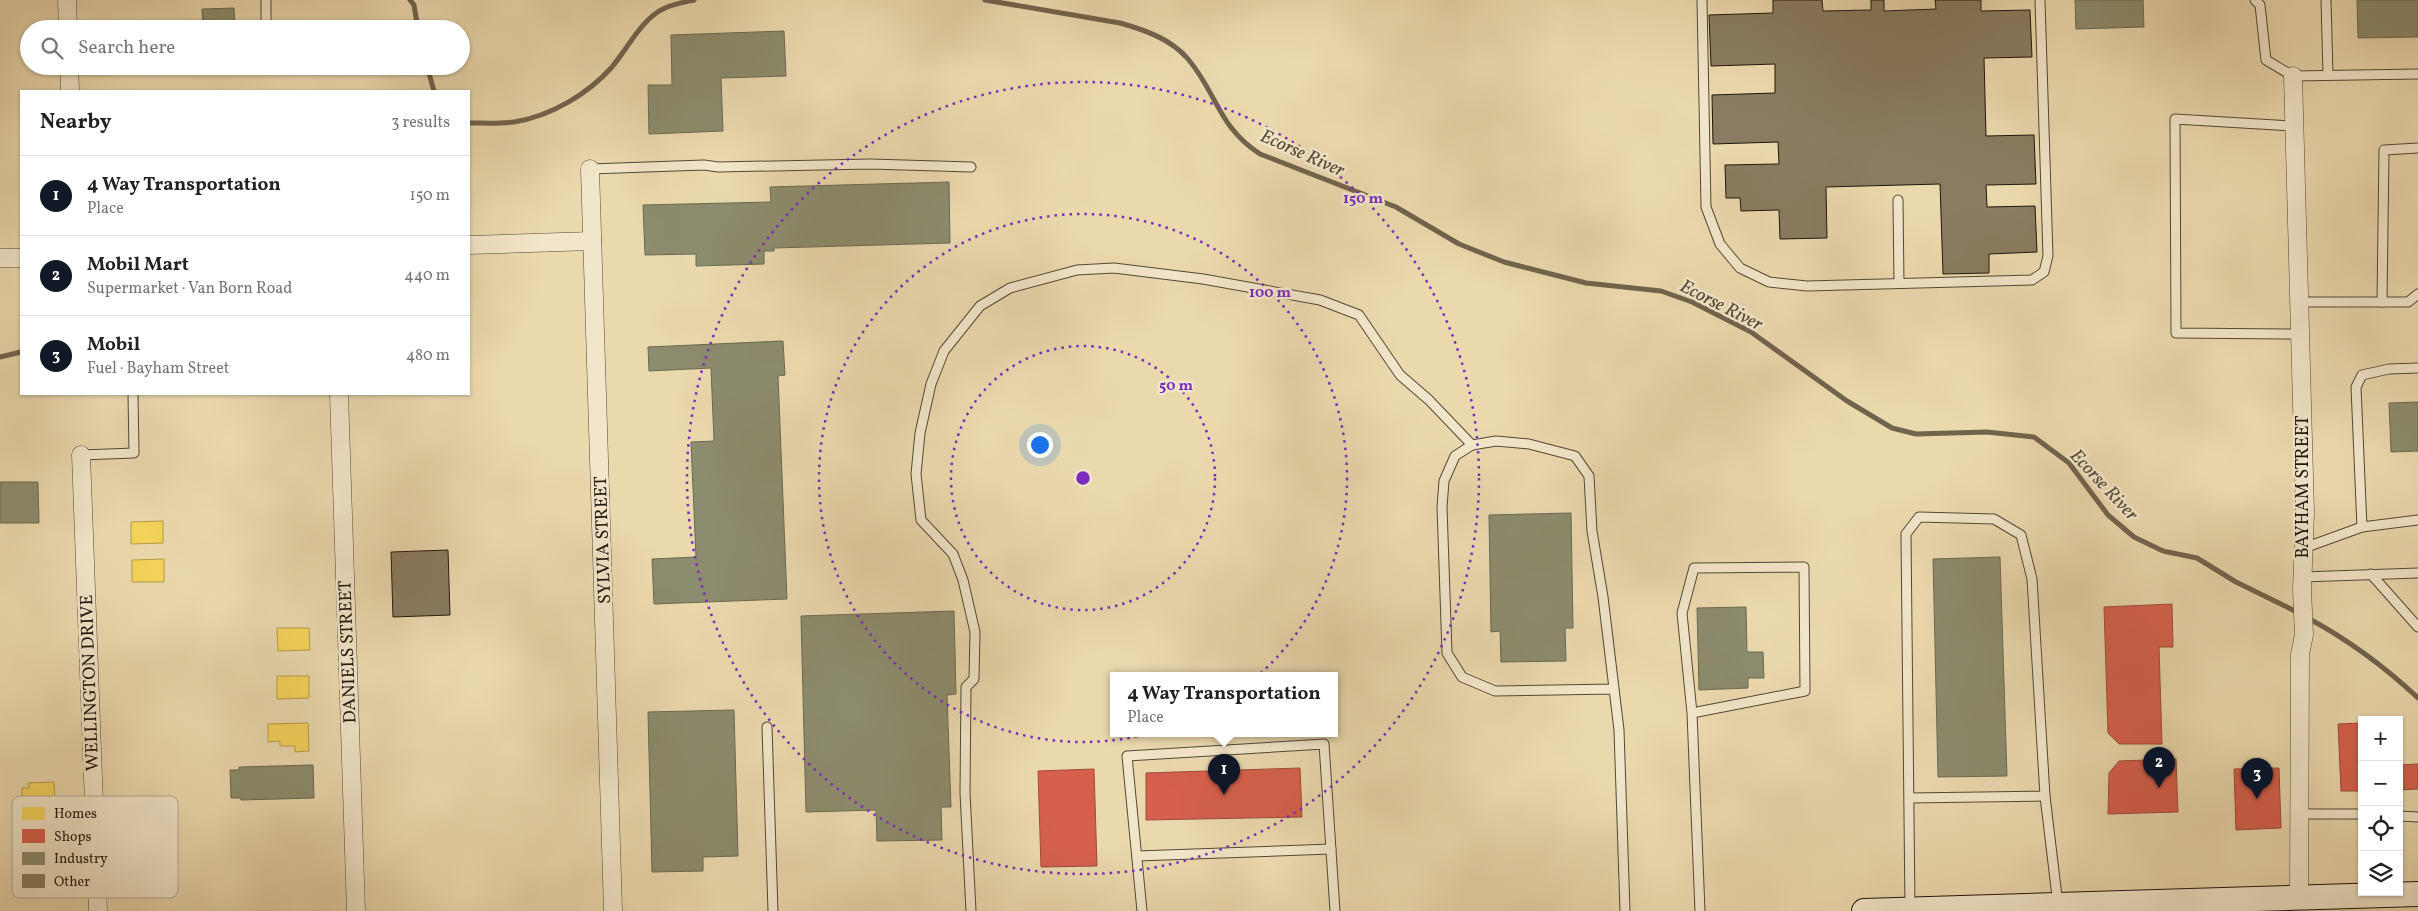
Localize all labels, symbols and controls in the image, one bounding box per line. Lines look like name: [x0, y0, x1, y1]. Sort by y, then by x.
search box: [20, 20, 470, 75]
icon: search: [38, 34, 66, 62]
text: Search here: [78, 35, 175, 61]
text: Nearby: [40, 108, 111, 137]
text: 3 results: [391, 112, 450, 134]
water label: Ecorse River: [1256, 124, 1349, 184]
text: 4 Way Transportation: [87, 172, 281, 198]
text: 1: [53, 185, 59, 207]
text: 150 m: [409, 185, 450, 207]
text: 150 m: [1343, 189, 1383, 210]
text: Place: [87, 198, 124, 220]
text: Mobil Mart: [87, 252, 189, 278]
text: 2: [52, 265, 60, 287]
text: 440 m: [404, 265, 450, 287]
water label: Ecorse River: [1675, 274, 1768, 338]
text: Supermarket · Van Born Road: [87, 278, 292, 300]
text: 100 m: [1249, 283, 1292, 304]
text: Mobil: [87, 332, 140, 358]
text: 3: [52, 345, 60, 367]
text: 480 m: [406, 345, 450, 367]
text: Fuel · Bayham Street: [87, 358, 229, 380]
text: 50 m: [1159, 376, 1193, 397]
street label: BAYHAM STREET: [2291, 415, 2316, 559]
your location: [1027, 432, 1053, 458]
water label: Ecorse River: [2063, 444, 2144, 528]
centre of rings: [1074, 469, 1092, 487]
street label: SYLVIA STREET: [589, 475, 618, 604]
street label: DANIELS STREET: [333, 580, 363, 724]
street label: WELLINGTON DRIVE: [75, 594, 106, 772]
popup: [1110, 672, 1338, 737]
text: 4 Way Transportation: [1127, 681, 1321, 707]
text: Place: [1127, 707, 1164, 729]
map controls: [2358, 716, 2403, 896]
button: +: [2358, 716, 2403, 761]
pin: 2: [2143, 747, 2175, 788]
pin: 1: [1208, 754, 1240, 795]
pin: 3: [2241, 758, 2273, 799]
button: −: [2358, 761, 2403, 806]
legend: [12, 796, 178, 898]
text: Homes: [54, 805, 97, 824]
button: locate: [2358, 806, 2403, 851]
text: Shops: [54, 828, 92, 847]
text: Industry: [54, 850, 108, 869]
button: layers: [2358, 851, 2403, 896]
text: Other: [54, 873, 90, 892]

